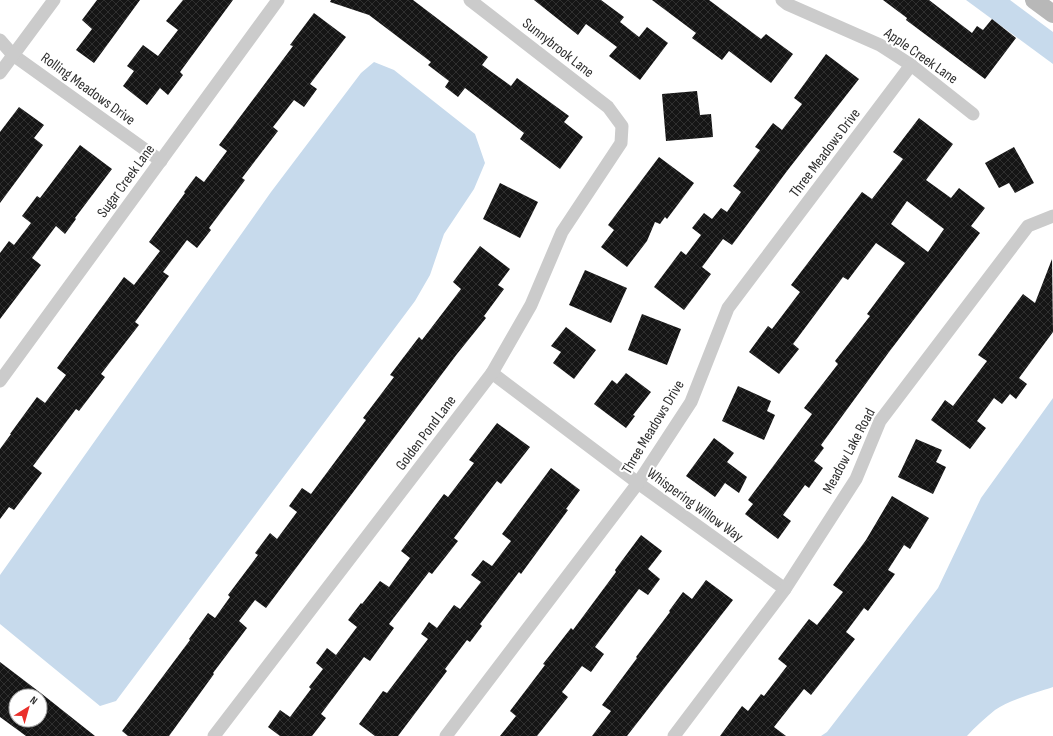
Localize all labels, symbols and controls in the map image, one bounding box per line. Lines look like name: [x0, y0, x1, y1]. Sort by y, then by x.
street label: Sunnybrook Lane: [518, 14, 598, 82]
street label: Apple Creek Lane: [880, 23, 961, 88]
street label: Rolling Meadows Drive: [37, 48, 139, 130]
street label: Three Meadows Drive: [785, 105, 865, 201]
street label: Sugar Creek Lane: [93, 141, 159, 221]
street label: Three Meadows Drive: [617, 377, 689, 477]
street label: Golden Pond Lane: [392, 392, 460, 474]
street label: Meadow Lake Road: [819, 405, 879, 497]
street label: Whispering Willow Way: [643, 464, 747, 546]
north arrow: [8, 688, 48, 728]
text: N: [27, 693, 40, 707]

